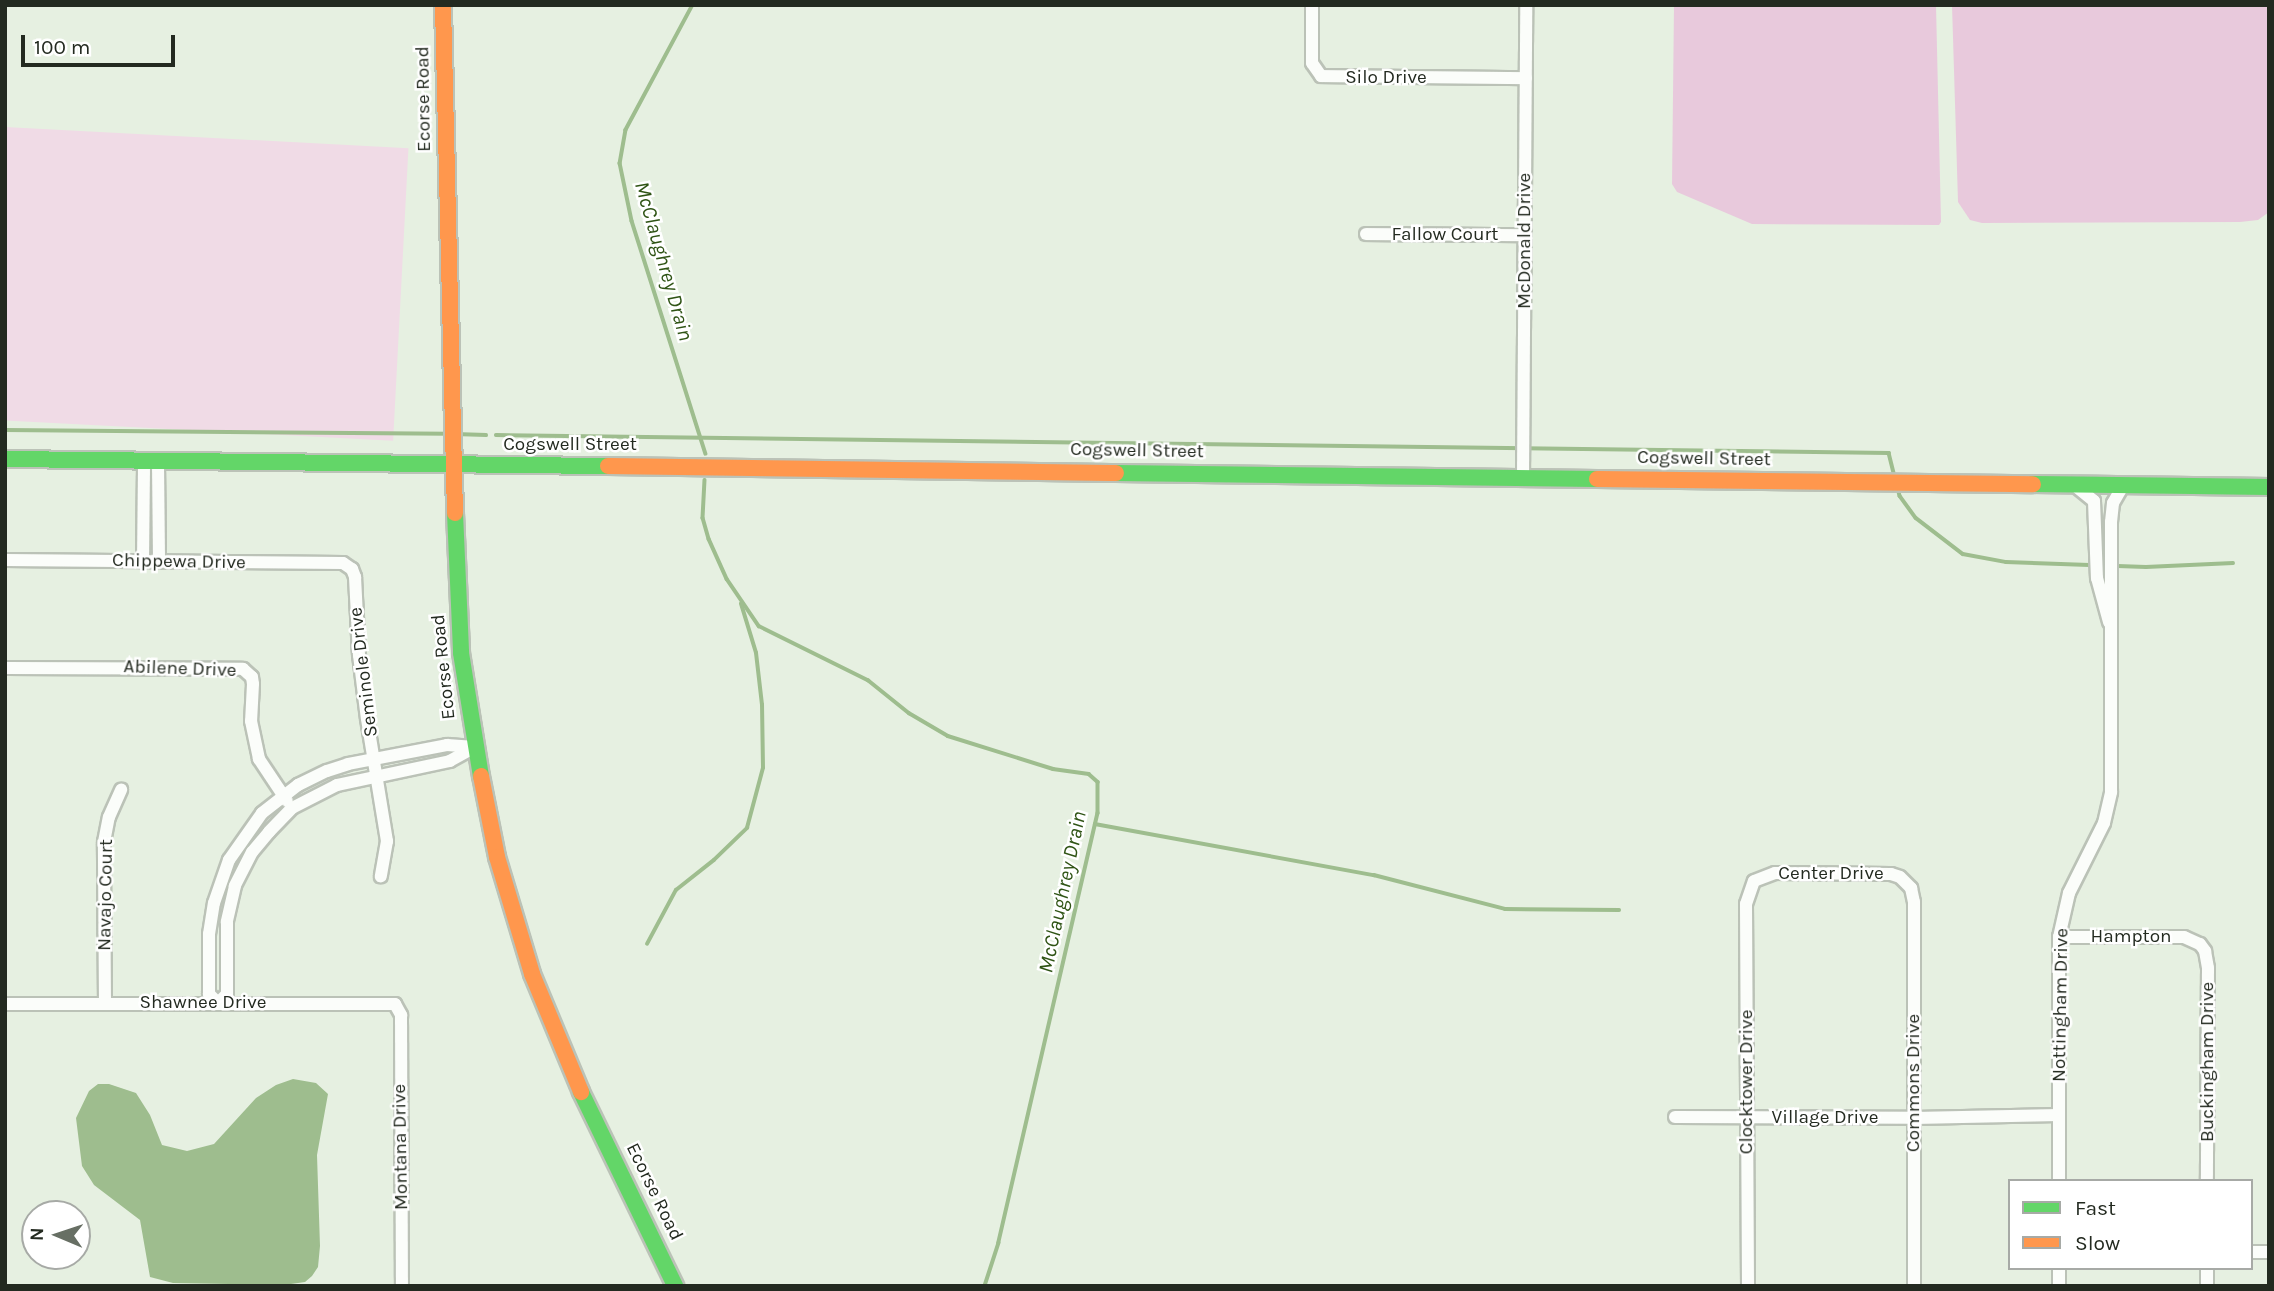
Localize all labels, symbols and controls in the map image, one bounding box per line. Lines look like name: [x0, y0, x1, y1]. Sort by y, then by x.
scale bar: [24, 21, 178, 65]
text: 100 m: [34, 35, 91, 59]
street label: Ecorse Road: [412, 46, 436, 152]
street label: Silo Drive: [1345, 67, 1427, 89]
street label: McDonald Drive: [1514, 173, 1536, 309]
water label: McClaughrey Drain: [629, 178, 699, 344]
street label: Fallow Court: [1392, 224, 1498, 246]
street label: Cogswell Street: [503, 434, 637, 456]
street label: Cogswell Street: [1070, 438, 1204, 464]
street label: Cogswell Street: [1637, 446, 1771, 472]
street label: Chippewa Drive: [112, 549, 246, 575]
street label: Seminole Drive: [345, 606, 383, 738]
street label: Ecorse Road: [427, 613, 461, 721]
street label: Abilene Drive: [123, 656, 237, 682]
water label: McClaughrey Drain: [1033, 809, 1091, 975]
street label: Navajo Court: [94, 839, 118, 951]
street label: Center Drive: [1778, 863, 1884, 885]
street label: Hampton: [2090, 926, 2172, 948]
street label: Nottingham Drive: [2048, 928, 2074, 1082]
street label: Buckingham Drive: [2197, 982, 2219, 1142]
street label: Shawnee Drive: [139, 992, 267, 1014]
street label: Clocktower Drive: [1736, 1010, 1758, 1154]
street label: Commons Drive: [1903, 1014, 1925, 1152]
street label: Montana Drive: [388, 1084, 414, 1210]
street label: Village Drive: [1772, 1107, 1878, 1129]
street label: Ecorse Road: [621, 1139, 687, 1245]
legend: [2008, 1179, 2253, 1270]
text: Fast: [2075, 1196, 2116, 1220]
north arrow: [21, 1200, 91, 1270]
text: N: [26, 1227, 48, 1242]
text: Slow: [2075, 1231, 2120, 1255]

